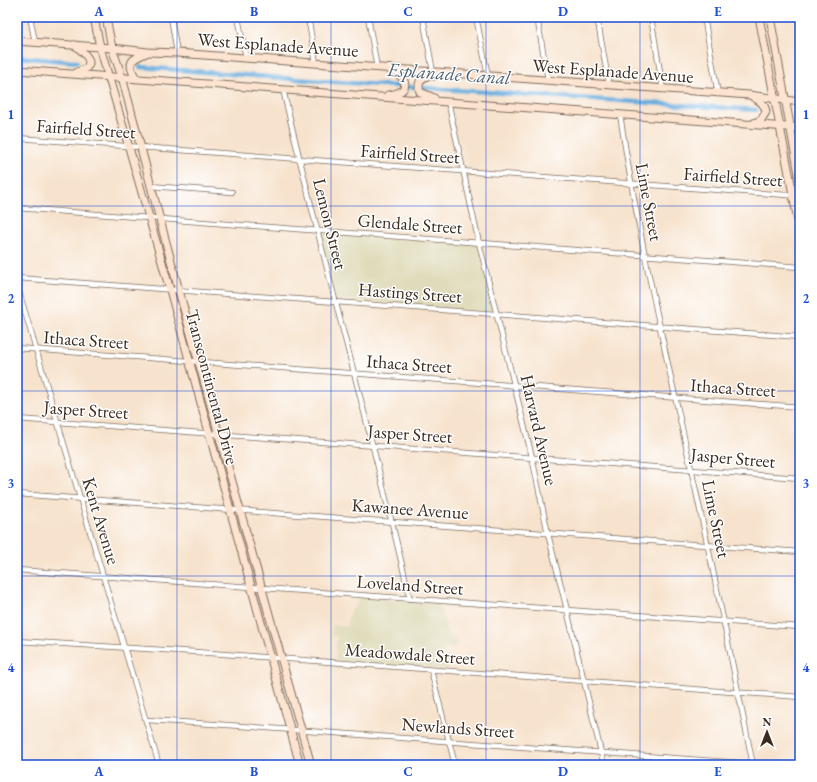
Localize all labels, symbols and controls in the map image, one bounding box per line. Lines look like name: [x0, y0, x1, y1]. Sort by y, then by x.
text: A: [93, 3, 104, 20]
text: B: [250, 3, 258, 20]
text: C: [403, 3, 413, 20]
text: D: [558, 3, 568, 20]
text: E: [714, 3, 722, 20]
street label: West Esplanade Avenue: [197, 27, 359, 62]
street label: West Esplanade Avenue: [532, 53, 694, 88]
water label: Esplanade Canal: [386, 57, 512, 90]
text: 1: [8, 106, 15, 123]
text: 1: [803, 106, 810, 123]
street label: Fairfield Street: [36, 114, 137, 143]
street label: Fairfield Street: [360, 139, 461, 168]
street label: Lime Street: [631, 161, 668, 243]
street label: Fairfield Street: [683, 162, 784, 191]
street label: Lemon Street: [308, 176, 353, 272]
street label: Glendale Street: [357, 208, 463, 239]
street label: Hastings Street: [357, 277, 463, 308]
text: 2: [8, 290, 15, 307]
text: 2: [803, 290, 810, 307]
street label: Transcontinental Drive: [181, 307, 244, 467]
street label: Ithaca Street: [43, 325, 130, 354]
street label: Ithaca Street: [366, 349, 453, 378]
street label: Harvard Avenue: [516, 372, 563, 488]
street label: Ithaca Street: [690, 373, 777, 402]
street label: Jasper Street: [41, 395, 129, 424]
street label: Jasper Street: [365, 419, 453, 448]
street label: Jasper Street: [688, 442, 777, 473]
text: 3: [8, 475, 15, 492]
street label: Kent Avenue: [77, 475, 126, 567]
text: 3: [803, 475, 810, 492]
street label: Lime Street: [697, 478, 736, 560]
street label: Kawanee Avenue: [351, 493, 469, 524]
street label: Loveland Street: [356, 569, 464, 600]
street label: Meadowdale Street: [344, 637, 476, 670]
text: 4: [8, 659, 15, 676]
text: 4: [803, 659, 810, 676]
street label: Newlands Street: [401, 712, 515, 743]
north arrow: [747, 712, 787, 752]
text: N: [763, 715, 772, 729]
text: A: [93, 763, 104, 780]
text: B: [250, 763, 258, 780]
text: C: [403, 763, 413, 780]
text: D: [558, 763, 568, 780]
text: E: [714, 763, 722, 780]

